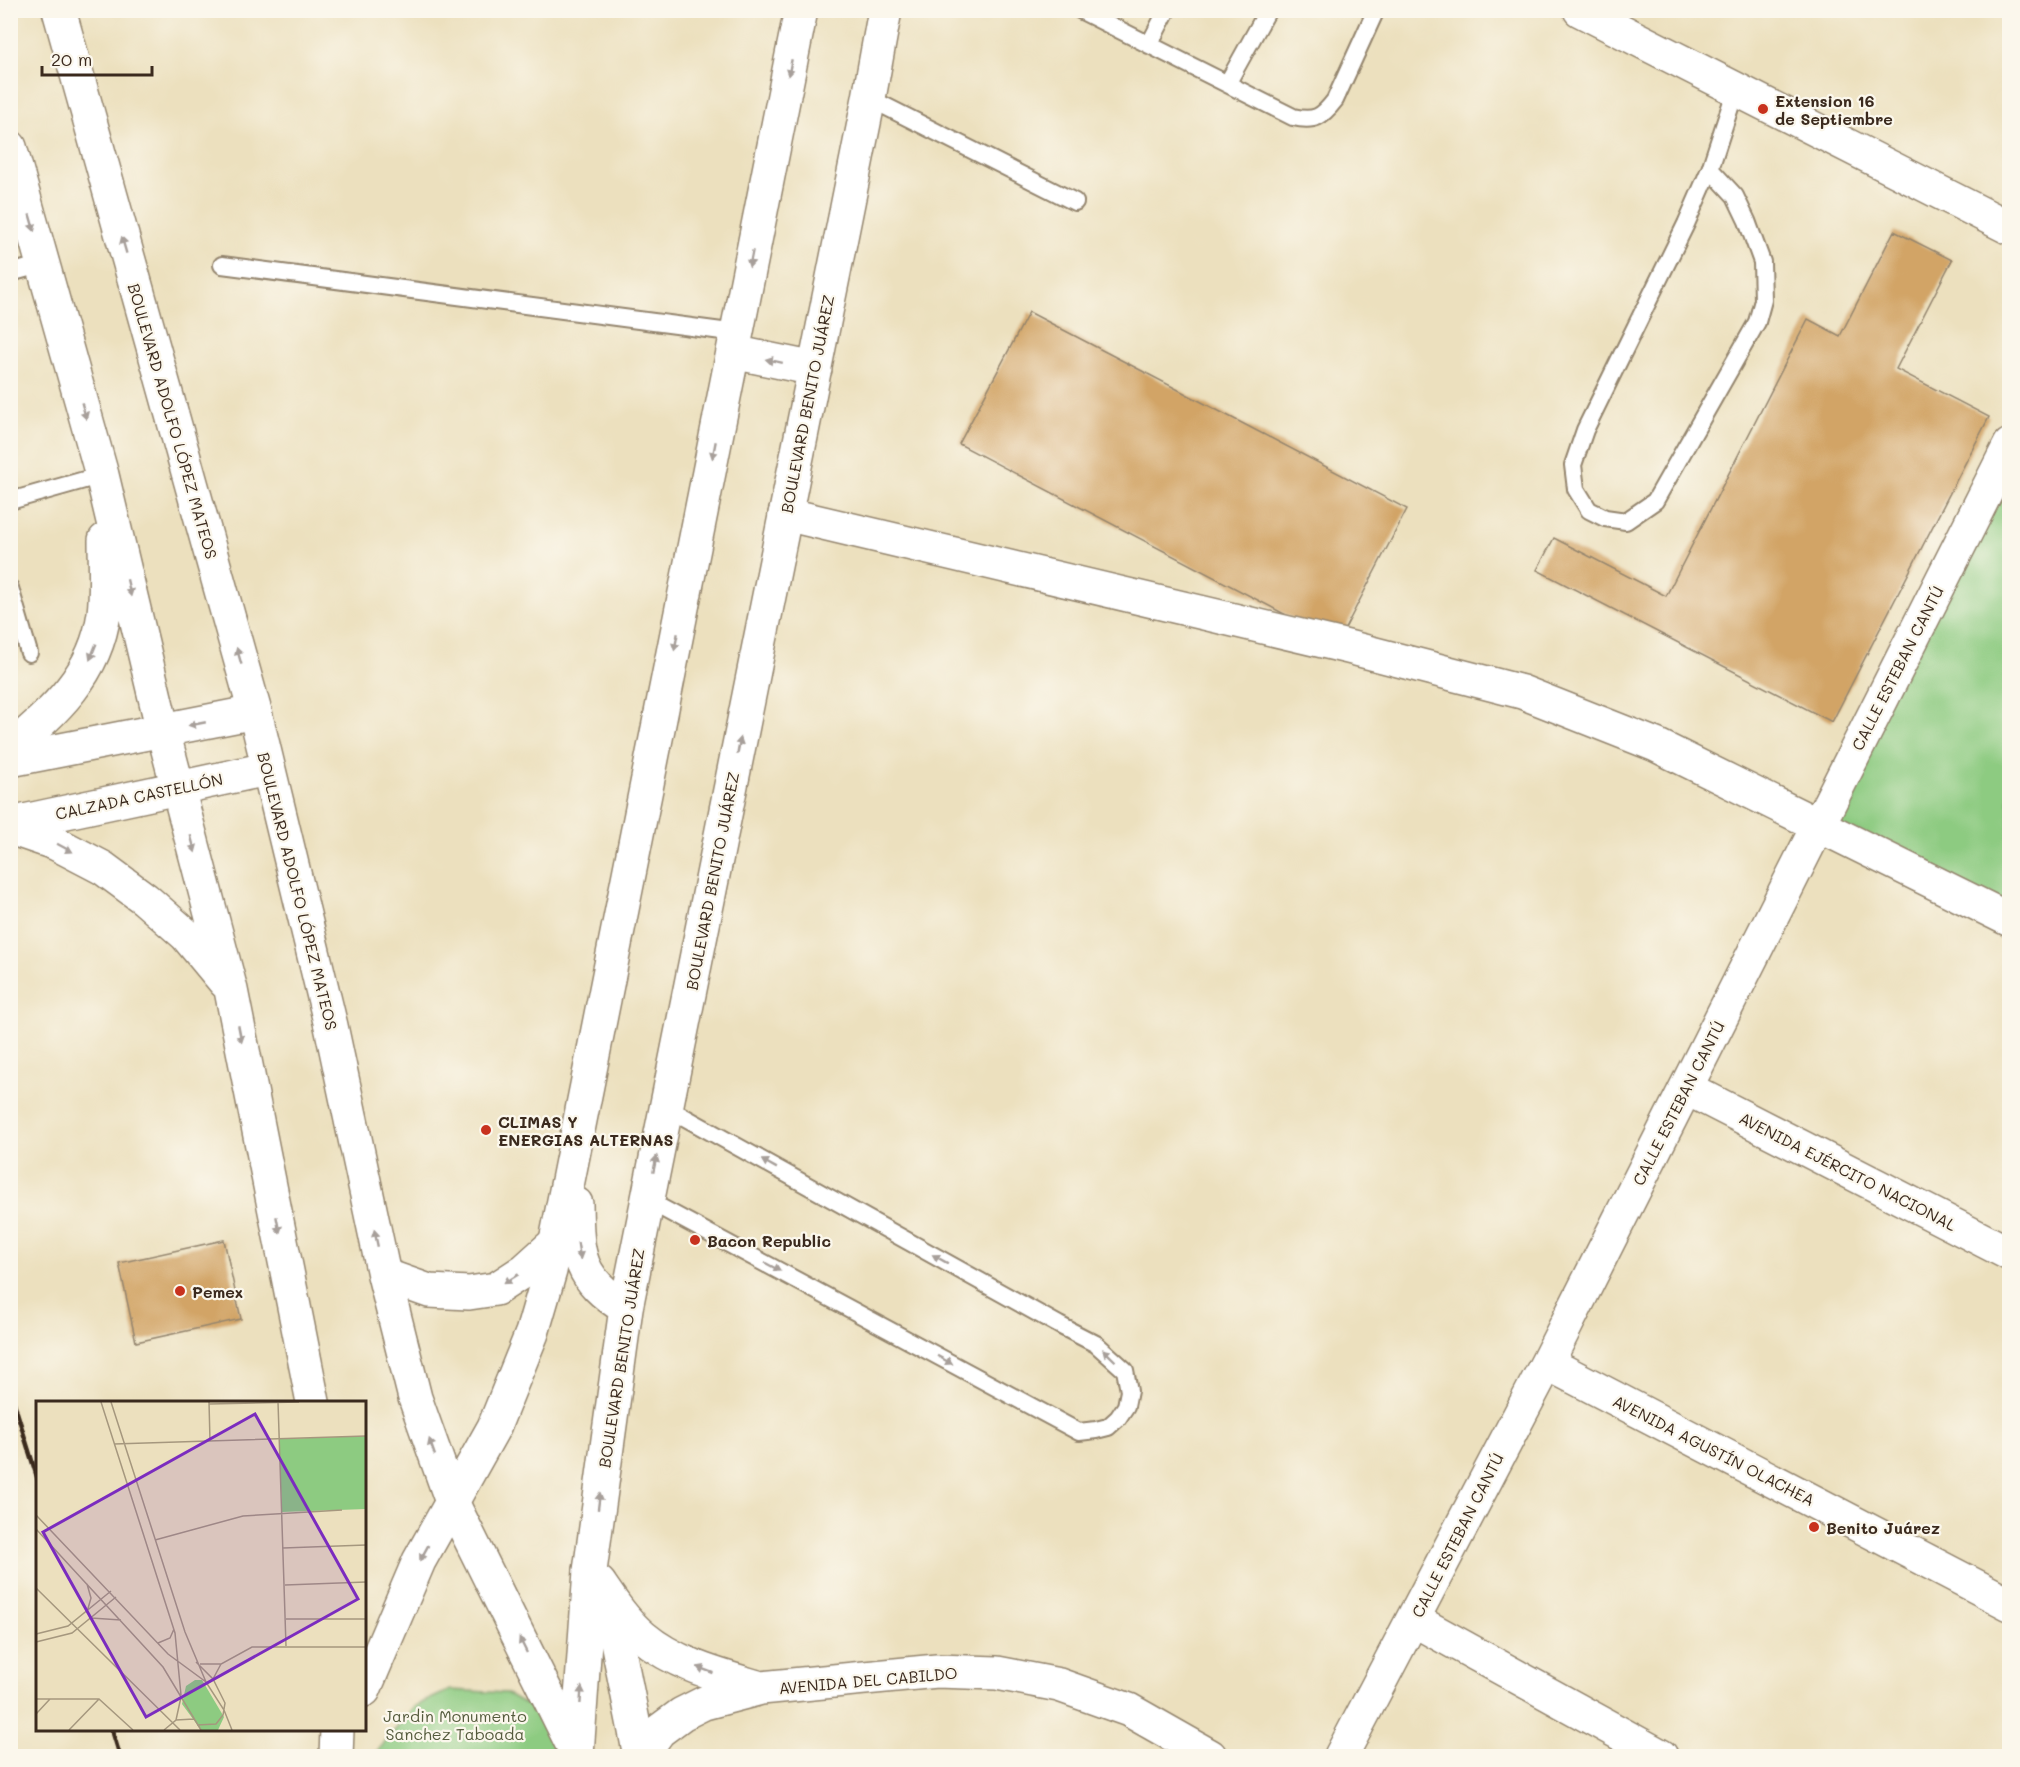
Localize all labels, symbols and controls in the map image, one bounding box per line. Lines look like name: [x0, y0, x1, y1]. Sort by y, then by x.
scale bar: [42, 39, 152, 77]
text: 20 m: [51, 47, 92, 71]
one-way arrow: [785, 59, 794, 78]
place label: Extension 16 de Septiembre: [1775, 90, 1893, 129]
marker: Extension 16 de Septiembre: [1756, 102, 1770, 116]
one-way arrow: [28, 214, 37, 232]
one-way arrow: [119, 236, 129, 254]
one-way arrow: [746, 250, 755, 269]
street label: BOULEVARD ADOLFO LÓPEZ MATEOS: [124, 281, 222, 561]
street label: BOULEVARD BENITO JUÁREZ: [776, 293, 838, 515]
one-way arrow: [765, 355, 783, 365]
one-way arrow: [80, 402, 89, 420]
one-way arrow: [709, 441, 718, 460]
one-way arrow: [125, 578, 135, 597]
street label: CALLE ESTEBAN CANTÚ: [1846, 582, 1948, 754]
one-way arrow: [671, 632, 680, 651]
one-way arrow: [88, 643, 98, 661]
one-way arrow: [234, 647, 243, 665]
one-way arrow: [188, 720, 207, 729]
one-way arrow: [735, 736, 744, 755]
street label: BOULEVARD ADOLFO LÓPEZ MATEOS: [253, 750, 343, 1032]
street label: CALZADA CASTELLÓN: [53, 768, 225, 824]
street label: BOULEVARD BENITO JUÁREZ: [681, 770, 743, 992]
one-way arrow: [189, 836, 198, 854]
one-way arrow: [57, 843, 74, 853]
street label: CALLE ESTEBAN CANTÚ: [1627, 1017, 1729, 1189]
one-way arrow: [236, 1024, 245, 1043]
street label: AVENIDA EJÉRCITO NACIONAL: [1736, 1107, 1961, 1235]
place label: CLIMAS Y ENERGIAS ALTERNAS: [498, 1111, 674, 1150]
marker: CLIMAS Y ENERGIAS ALTERNAS: [479, 1123, 493, 1137]
one-way arrow: [651, 1154, 660, 1173]
one-way arrow: [760, 1159, 777, 1169]
one-way arrow: [274, 1216, 283, 1235]
one-way arrow: [371, 1229, 381, 1247]
place label: Bacon Republic: [707, 1230, 831, 1251]
marker: Bacon Republic: [688, 1233, 702, 1247]
one-way arrow: [575, 1242, 584, 1261]
street label: BOULEVARD BENITO JUÁREZ: [593, 1247, 649, 1469]
one-way arrow: [931, 1254, 948, 1264]
one-way arrow: [765, 1262, 782, 1272]
one-way arrow: [503, 1273, 519, 1284]
place label: Pemex: [192, 1281, 243, 1302]
marker: Pemex: [173, 1284, 187, 1298]
one-way arrow: [1101, 1348, 1116, 1362]
one-way arrow: [936, 1354, 954, 1364]
street label: AVENIDA AGUSTÍN OLACHEA: [1610, 1390, 1818, 1510]
inset map: [36, 1401, 366, 1731]
one-way arrow: [427, 1438, 437, 1456]
street label: CALLE ESTEBAN CANTÚ: [1406, 1449, 1508, 1621]
one-way arrow: [594, 1491, 603, 1510]
place label: Benito Juárez: [1826, 1517, 1940, 1538]
marker: Benito Juárez: [1807, 1520, 1821, 1534]
one-way arrow: [418, 1545, 429, 1561]
one-way arrow: [518, 1636, 528, 1653]
street label: AVENIDA DEL CABILDO: [778, 1662, 958, 1698]
one-way arrow: [696, 1665, 714, 1675]
one-way arrow: [576, 1686, 586, 1705]
park label: Jardin Monumento Sanchez Taboada: [383, 1705, 527, 1744]

